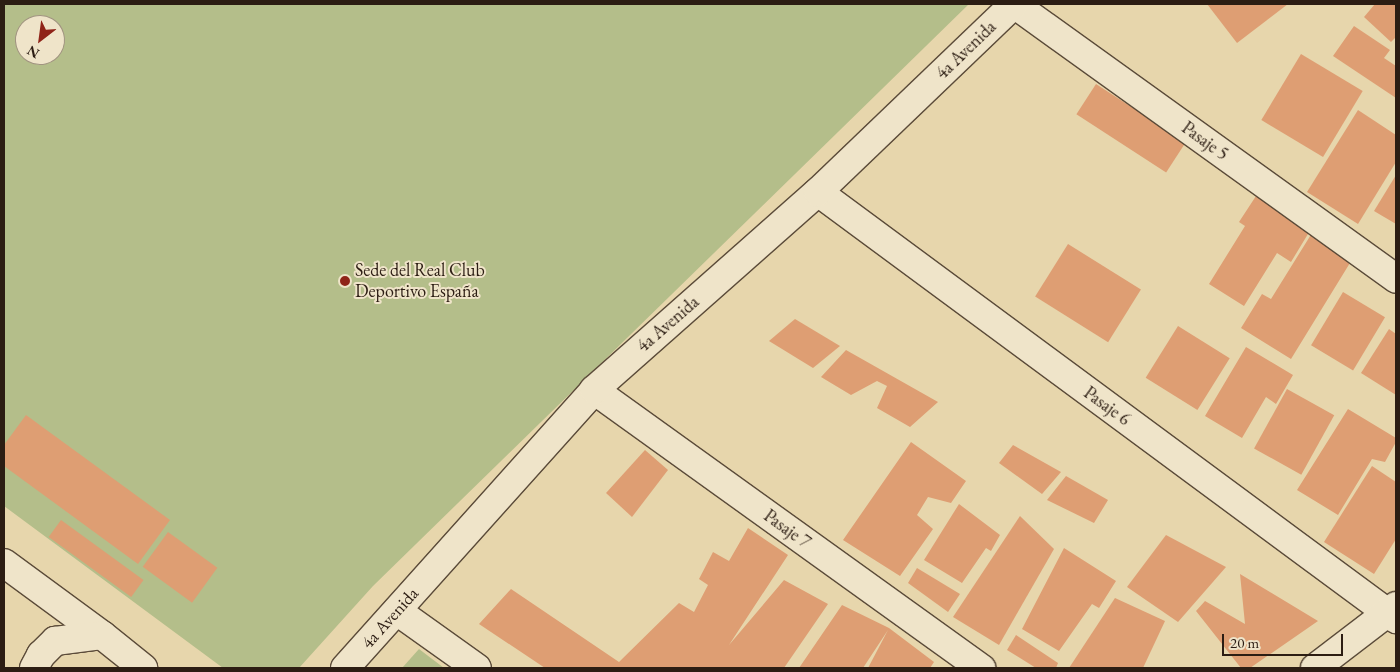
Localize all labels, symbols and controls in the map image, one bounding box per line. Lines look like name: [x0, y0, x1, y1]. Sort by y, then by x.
north arrow: [15, 15, 65, 65]
street label: 4a Avenida: [931, 16, 1001, 84]
text: N: [24, 42, 42, 63]
street label: Pasaje 5: [1177, 117, 1233, 165]
place label: Sede del Real Club Deportivo España: [355, 260, 485, 302]
marker: Sede del Real Club Deportivo España: [339, 275, 351, 287]
street label: 4a Avenida: [633, 291, 703, 357]
street label: Pasaje 6: [1079, 382, 1135, 430]
street label: Pasaje 7: [759, 505, 815, 553]
street label: 4a Avenida: [357, 583, 423, 653]
scale bar: [1225, 624, 1346, 656]
text: 20 m: [1230, 633, 1259, 652]

